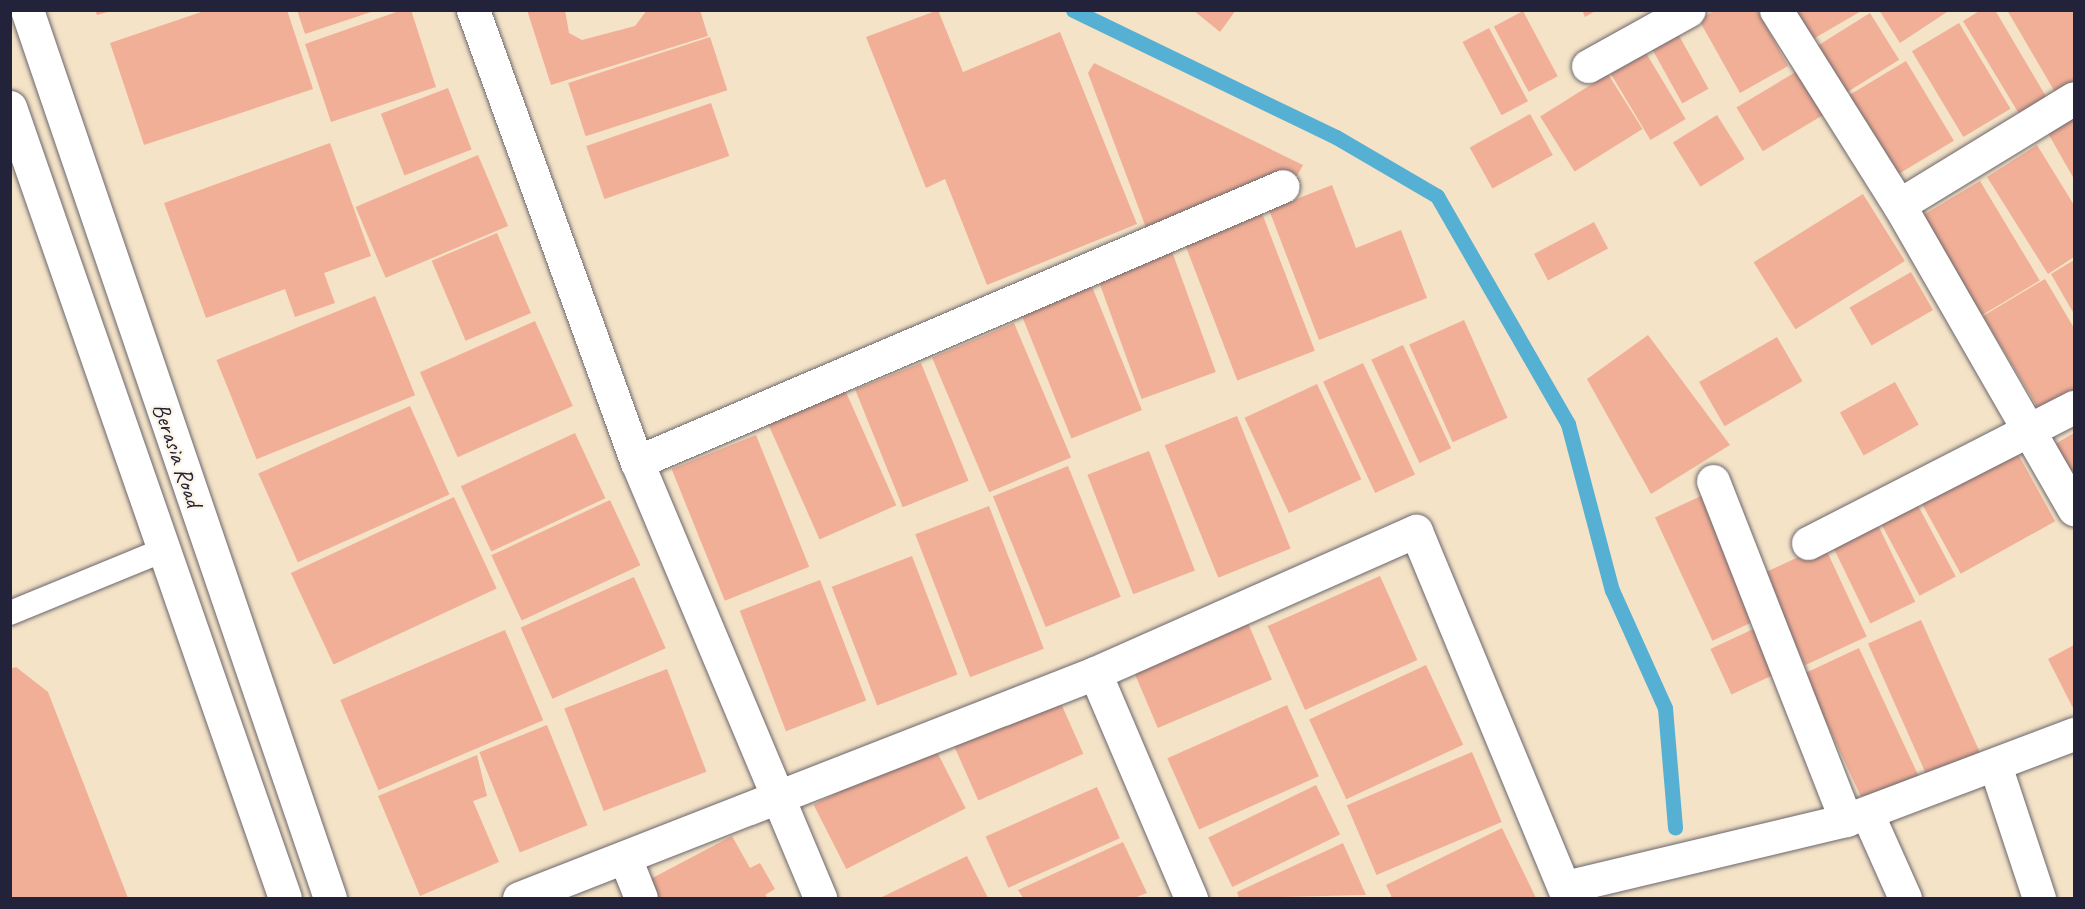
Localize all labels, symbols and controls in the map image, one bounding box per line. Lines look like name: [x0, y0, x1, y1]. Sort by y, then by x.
street label: Berasia Road: [146, 399, 208, 511]

